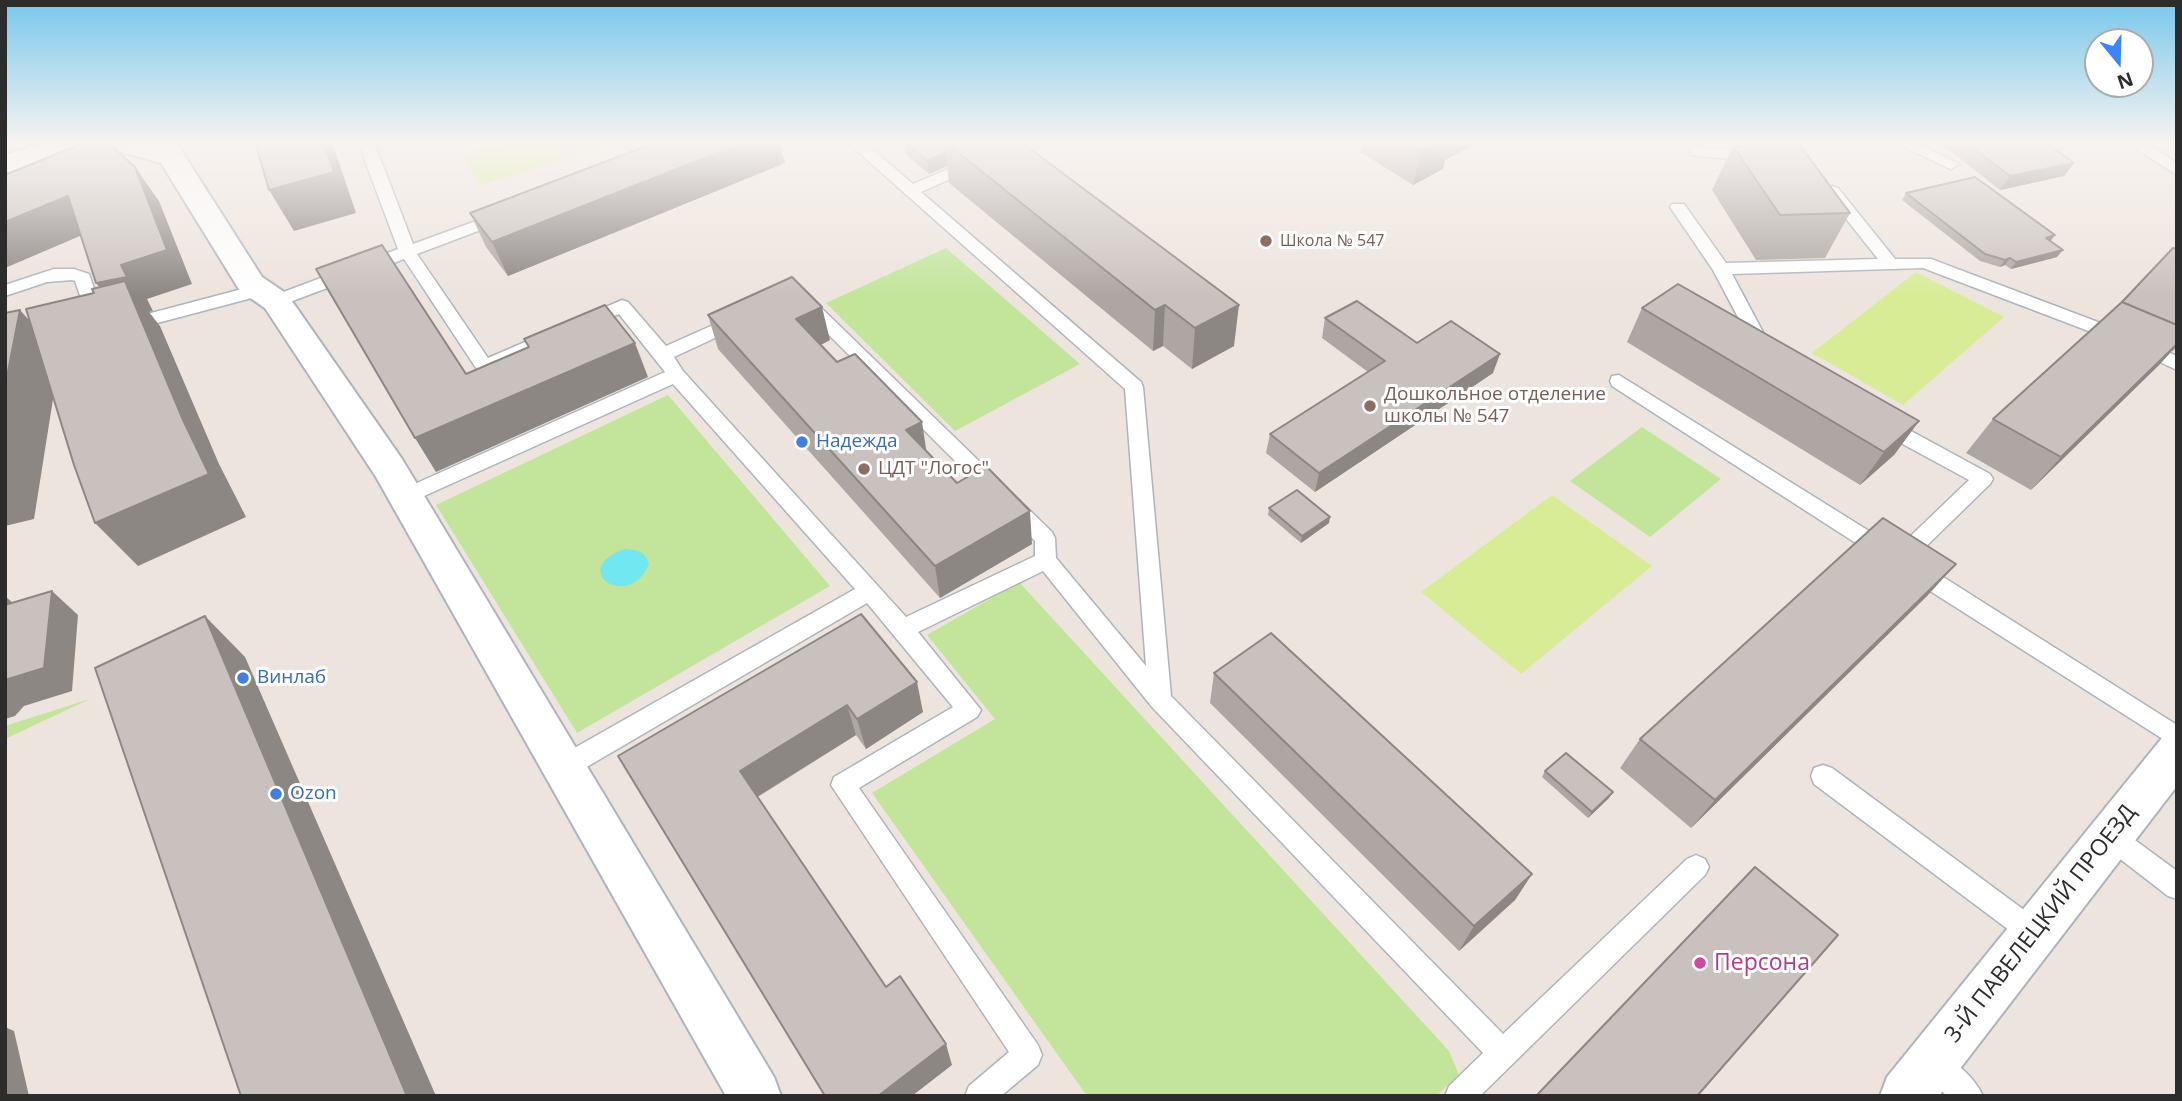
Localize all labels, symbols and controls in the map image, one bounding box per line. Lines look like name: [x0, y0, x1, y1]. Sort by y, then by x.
north arrow: [2084, 28, 2154, 98]
text: N: [2114, 66, 2137, 96]
place label: Школа № 547: [1280, 231, 1384, 251]
marker: Школа № 547: [1258, 233, 1274, 249]
place label: Дошкольное отделение школы № 547: [1384, 384, 1606, 428]
marker: Дошкольное отделение школы № 547: [1362, 398, 1378, 414]
place label: Надежда: [816, 431, 898, 453]
marker: Надежда: [794, 434, 810, 450]
place label: ЦДТ "Логос": [878, 458, 989, 480]
marker: ЦДТ "Логос": [856, 461, 872, 477]
place label: Винлаб: [257, 667, 326, 689]
marker: Винлаб: [235, 670, 251, 686]
place label: Ozon: [290, 783, 337, 805]
marker: Ozon: [268, 786, 284, 802]
street label: 3-Й ПАВЕЛЕЦКИЙ ПРОЕЗД: [1940, 800, 2142, 1048]
place label: Персона: [1714, 949, 1810, 977]
marker: Персона: [1692, 955, 1708, 971]

